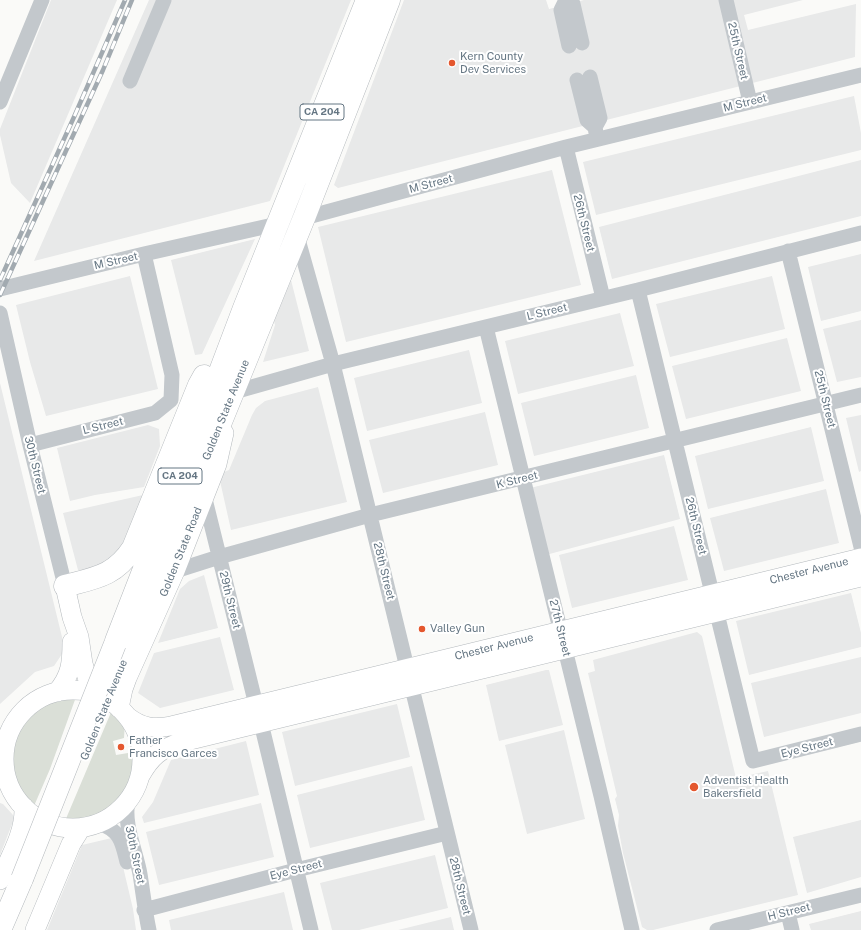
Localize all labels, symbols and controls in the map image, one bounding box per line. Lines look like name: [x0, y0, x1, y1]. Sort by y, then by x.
street label: 25th Street: [725, 21, 751, 81]
place label: Kern County Dev Services: [460, 50, 526, 76]
marker: Kern County Dev Services: [447, 58, 457, 68]
street label: M Street: [722, 91, 768, 115]
road number: CA 204: [300, 104, 344, 120]
street label: M Street: [408, 172, 454, 196]
street label: 26th Street: [570, 193, 598, 253]
street label: M Street: [93, 250, 139, 272]
street label: L Street: [525, 301, 569, 323]
street label: Golden State Avenue: [200, 358, 252, 462]
street label: 25th Street: [811, 369, 839, 429]
street label: L Street: [81, 415, 125, 437]
street label: 30th Street: [21, 435, 49, 495]
road number: CA 204: [158, 468, 202, 484]
street label: K Street: [495, 468, 539, 492]
street label: 26th Street: [682, 496, 710, 556]
street label: Golden State Road: [157, 505, 205, 599]
street label: 28th Street: [370, 541, 398, 601]
street label: Chester Avenue: [768, 555, 850, 587]
street label: 29th Street: [216, 570, 244, 630]
street label: 27th Street: [547, 598, 573, 658]
place label: Valley Gun: [430, 622, 485, 636]
marker: Valley Gun: [417, 624, 427, 634]
street label: Chester Avenue: [453, 631, 535, 663]
street label: Golden State Avenue: [78, 658, 130, 762]
place label: Father Francisco Garces: [129, 734, 217, 760]
street label: Eye Street: [779, 735, 835, 761]
marker: Father Francisco Garces: [116, 742, 126, 752]
place label: Adventist Health Bakersfield: [703, 774, 789, 800]
marker: Adventist Health Bakersfield: [688, 781, 700, 793]
street label: 30th Street: [122, 825, 148, 885]
street label: 28th Street: [446, 856, 474, 916]
street label: Eye Street: [268, 857, 324, 883]
street label: H Street: [766, 900, 812, 924]

